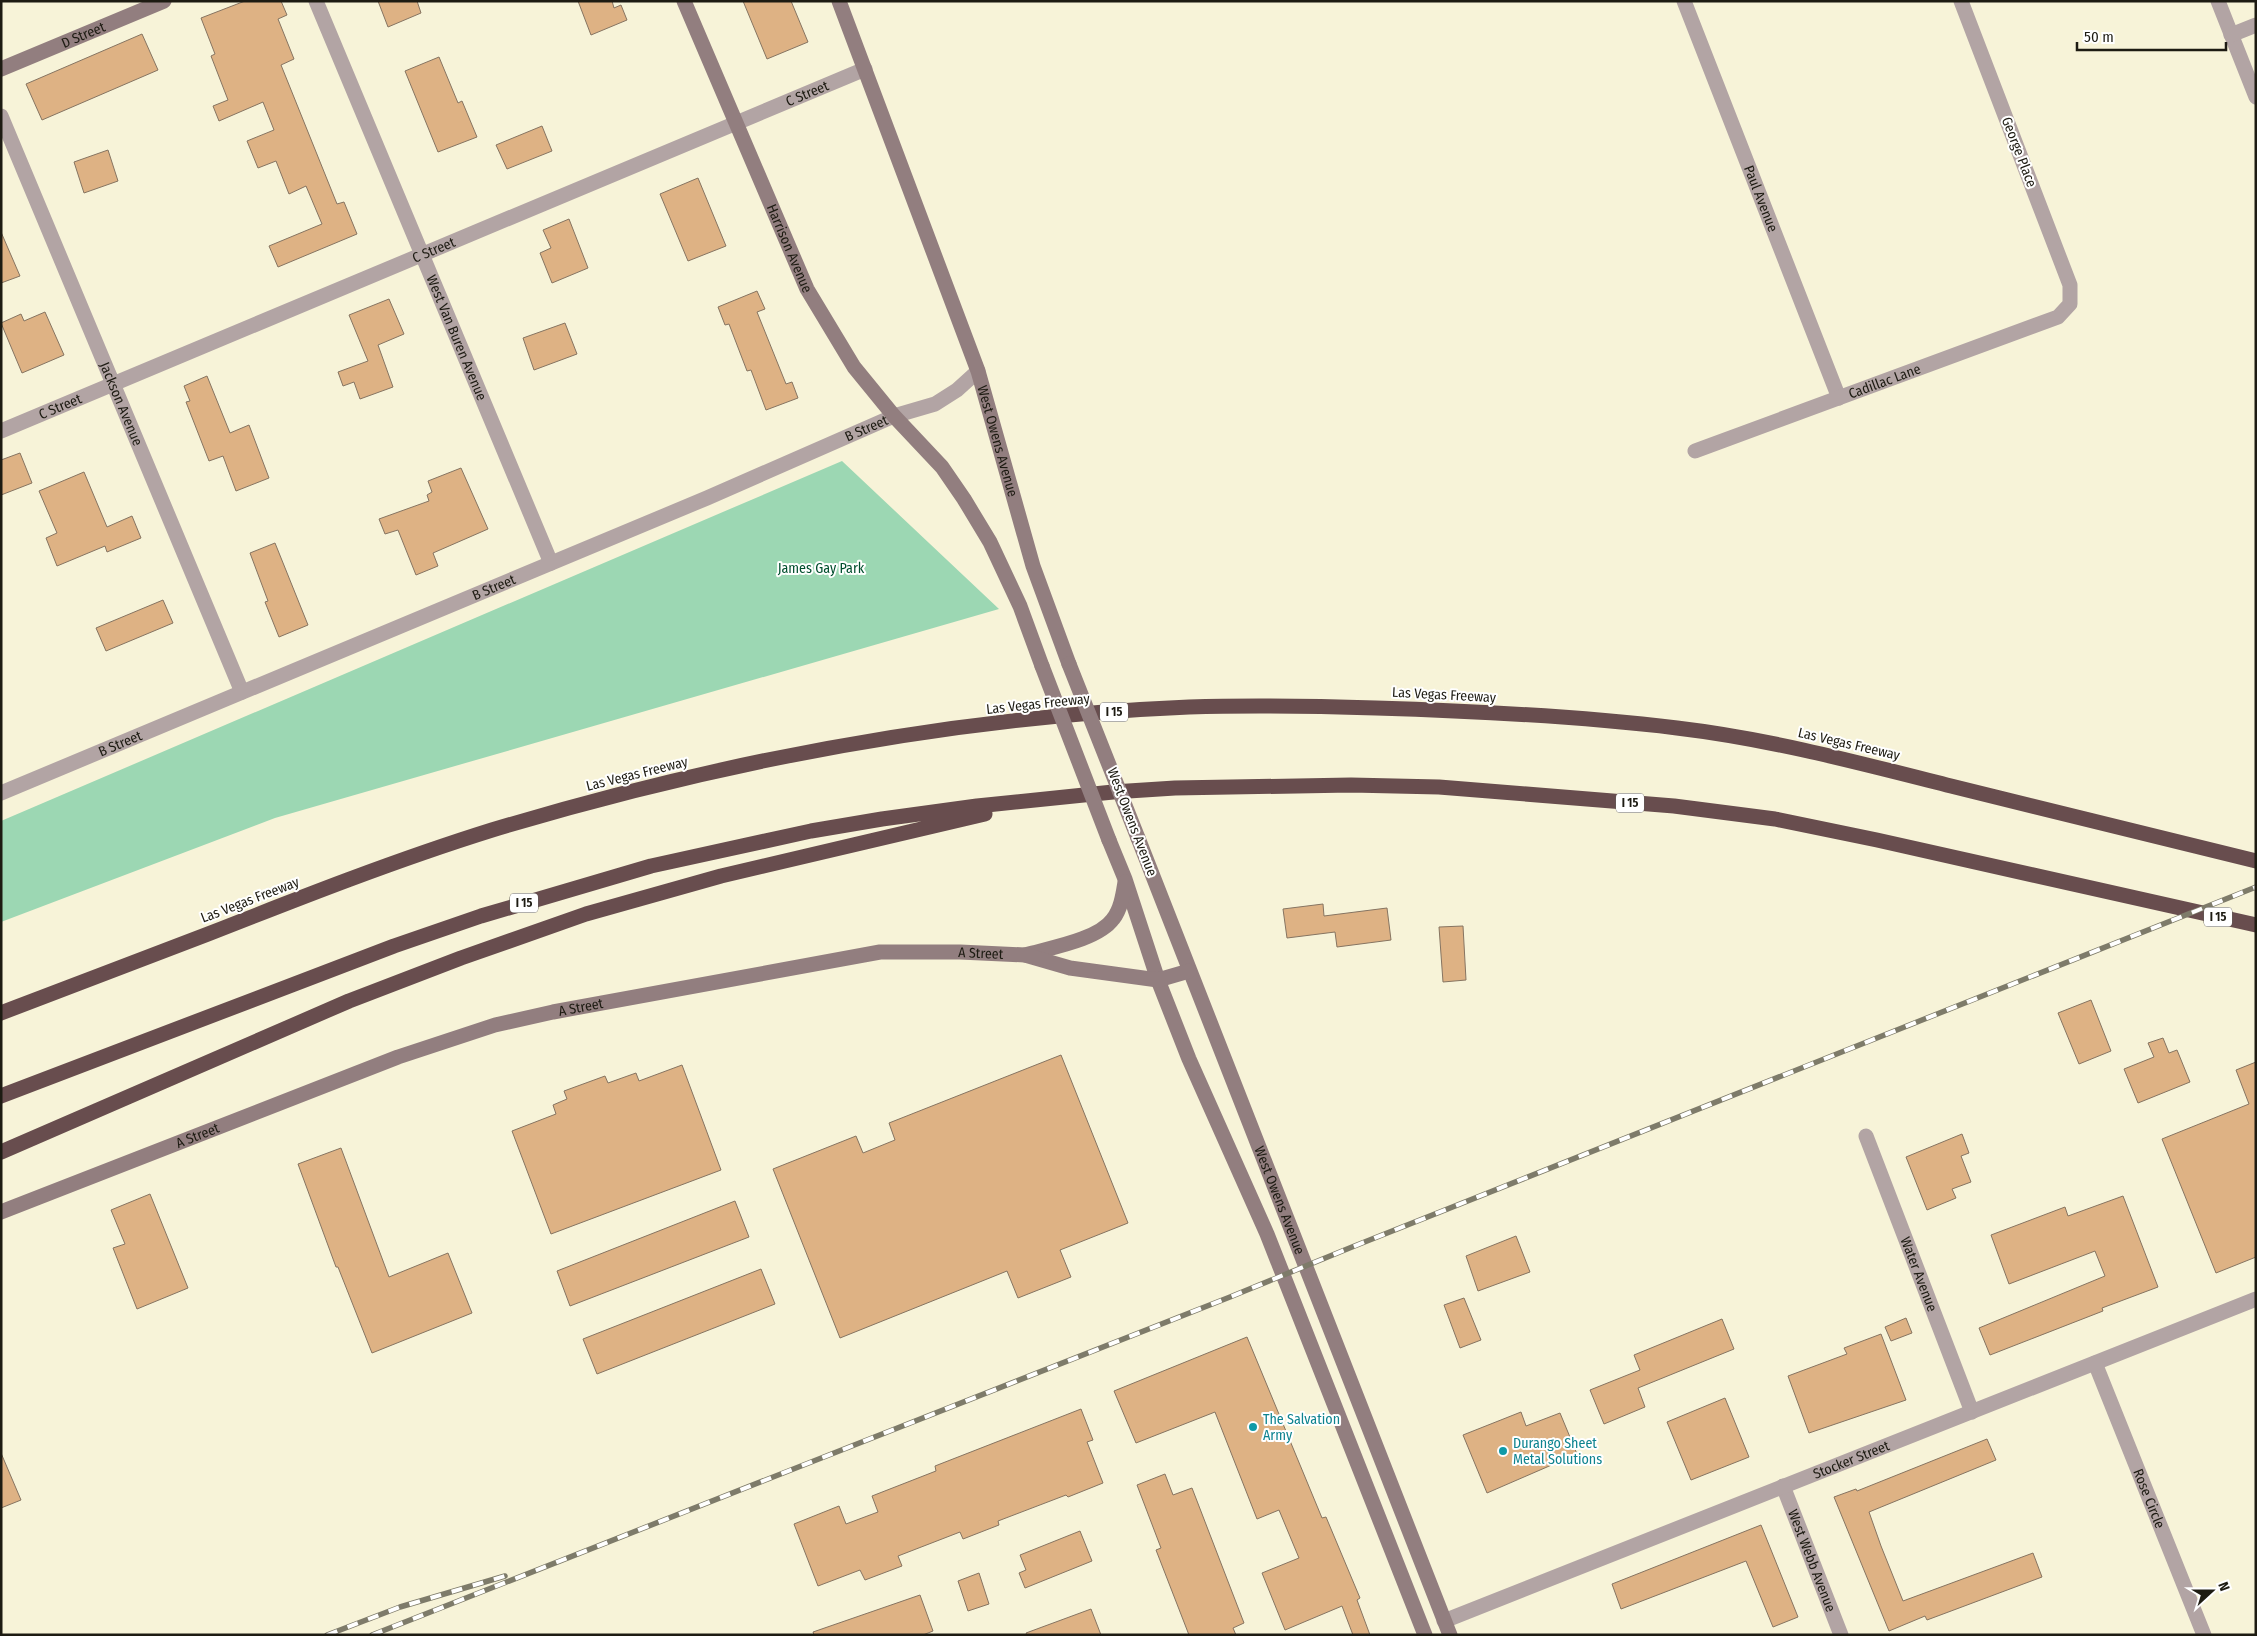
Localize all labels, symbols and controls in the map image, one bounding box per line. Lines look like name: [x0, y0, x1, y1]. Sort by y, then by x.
street label: D Street: [59, 18, 108, 51]
scale bar: [2077, 20, 2226, 52]
text: 50 m: [2084, 28, 2114, 46]
street label: C Street: [783, 77, 831, 110]
street label: George Place: [1998, 114, 2040, 190]
street label: Paul Avenue: [1740, 163, 1782, 234]
street label: Harrison Avenue: [763, 201, 816, 295]
street label: C Street: [410, 233, 458, 266]
street label: West Van Buren Avenue: [423, 272, 491, 403]
street label: Jackson Avenue: [96, 359, 147, 448]
street label: Cadillac Lane: [1846, 360, 1923, 402]
street label: West Owens Avenue: [974, 383, 1022, 499]
street label: C Street: [36, 390, 84, 423]
street label: B Street: [842, 411, 891, 445]
park label: James Gay Park: [778, 560, 865, 577]
street label: B Street: [469, 570, 518, 604]
street label: Las Vegas Freeway: [1392, 684, 1497, 706]
street label: Las Vegas Freeway: [985, 690, 1091, 718]
road number: I 15: [1100, 702, 1128, 722]
street label: Las Vegas Freeway: [1796, 724, 1902, 764]
street label: B Street: [96, 727, 145, 760]
street label: Las Vegas Freeway: [584, 753, 690, 795]
street label: West Owens Avenue: [1104, 765, 1161, 879]
road number: I 15: [1616, 794, 1644, 812]
street label: Las Vegas Freeway: [198, 873, 302, 927]
road number: I 15: [510, 894, 538, 912]
road number: I 15: [2204, 908, 2232, 926]
street label: A Street: [958, 943, 1004, 963]
street label: A Street: [557, 994, 605, 1019]
street label: A Street: [173, 1119, 222, 1151]
street label: West Owens Avenue: [1251, 1144, 1309, 1257]
street label: Water Avenue: [1897, 1234, 1941, 1314]
place label: The Salvation Army: [1263, 1411, 1340, 1444]
marker: The Salvation Army: [1247, 1421, 1259, 1433]
place label: Durango Sheet Metal Solutions: [1513, 1435, 1602, 1468]
street label: Stocker Street: [1811, 1437, 1892, 1482]
marker: Durango Sheet Metal Solutions: [1497, 1445, 1509, 1457]
street label: Rose Circle: [2130, 1466, 2169, 1531]
street label: West Webb Avenue: [1784, 1507, 1840, 1614]
north arrow: [2187, 1566, 2237, 1616]
text: N: [2214, 1580, 2233, 1593]

